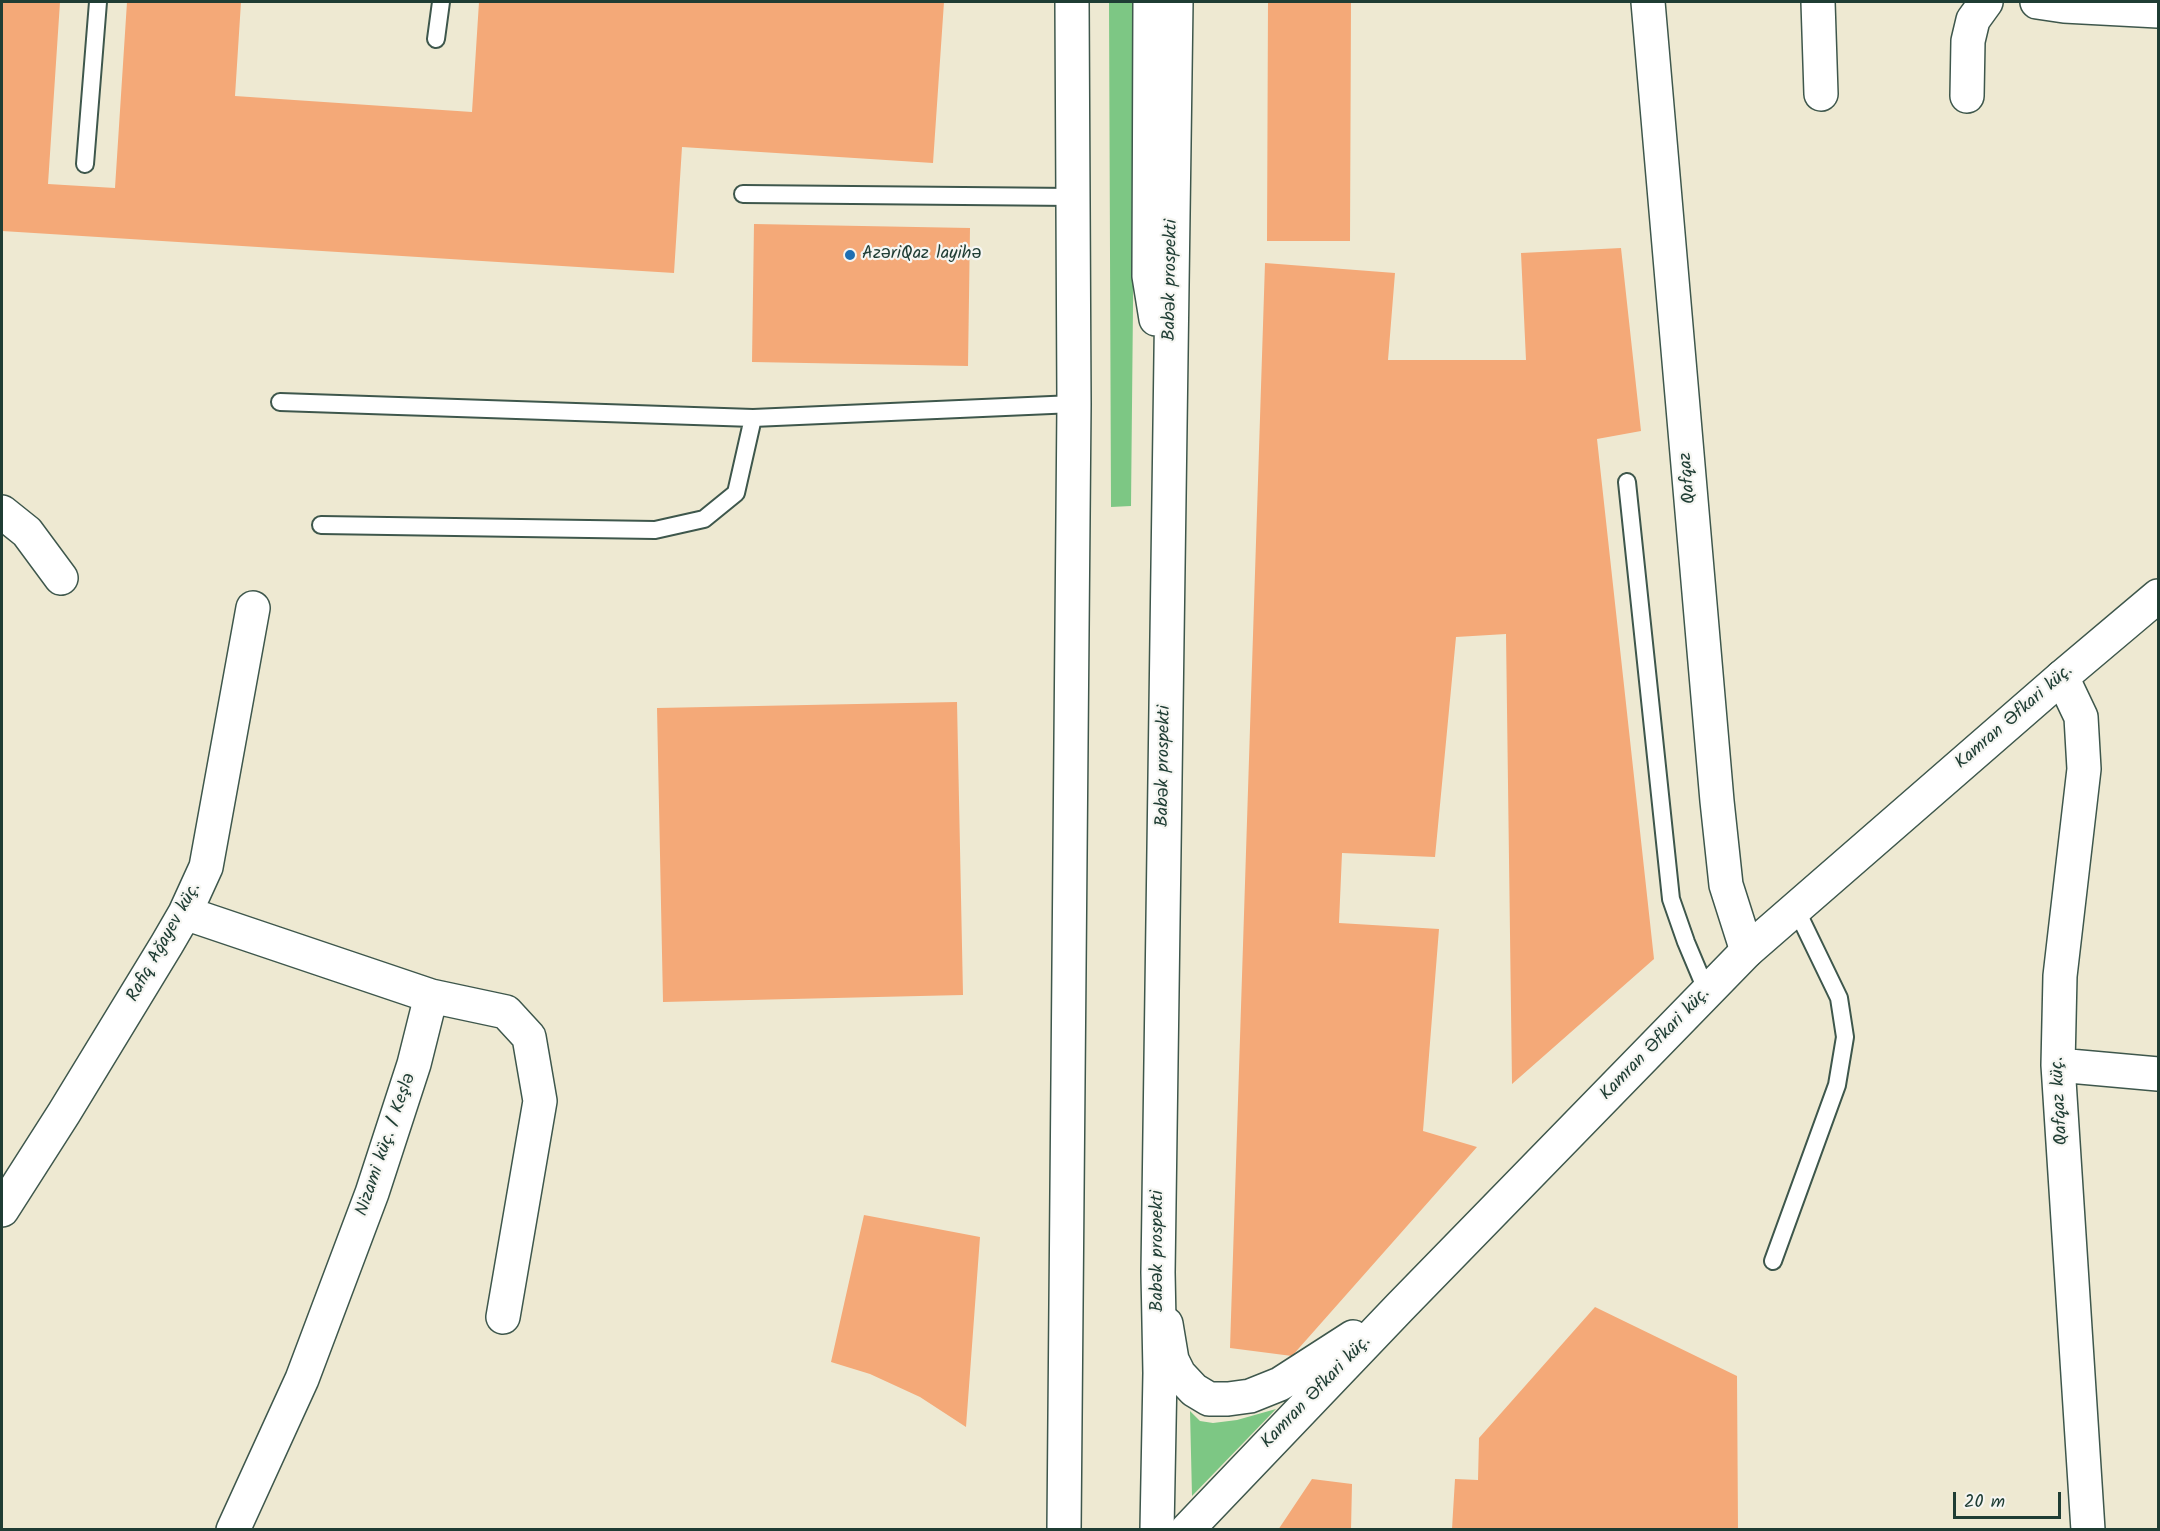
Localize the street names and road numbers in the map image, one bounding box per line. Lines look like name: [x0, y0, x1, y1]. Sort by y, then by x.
street label: Babək prospekti: [1160, 219, 1184, 341]
street label: Qafqaz: [1676, 451, 1702, 505]
street label: Kamran Əfkari küç.: [1952, 661, 2078, 775]
street label: Babək prospekti: [1153, 705, 1177, 827]
street label: Rafiq Ağayev küç.: [123, 880, 207, 1006]
street label: Kamran Əfkari küç.: [1597, 984, 1715, 1106]
street label: Qafqaz küç.: [2048, 1056, 2074, 1146]
street label: Nizami küç. / Keşlə: [352, 1071, 422, 1219]
street label: Babək prospekti: [1148, 1190, 1170, 1312]
street label: Kamran Əfkari küç.: [1258, 1332, 1376, 1454]

